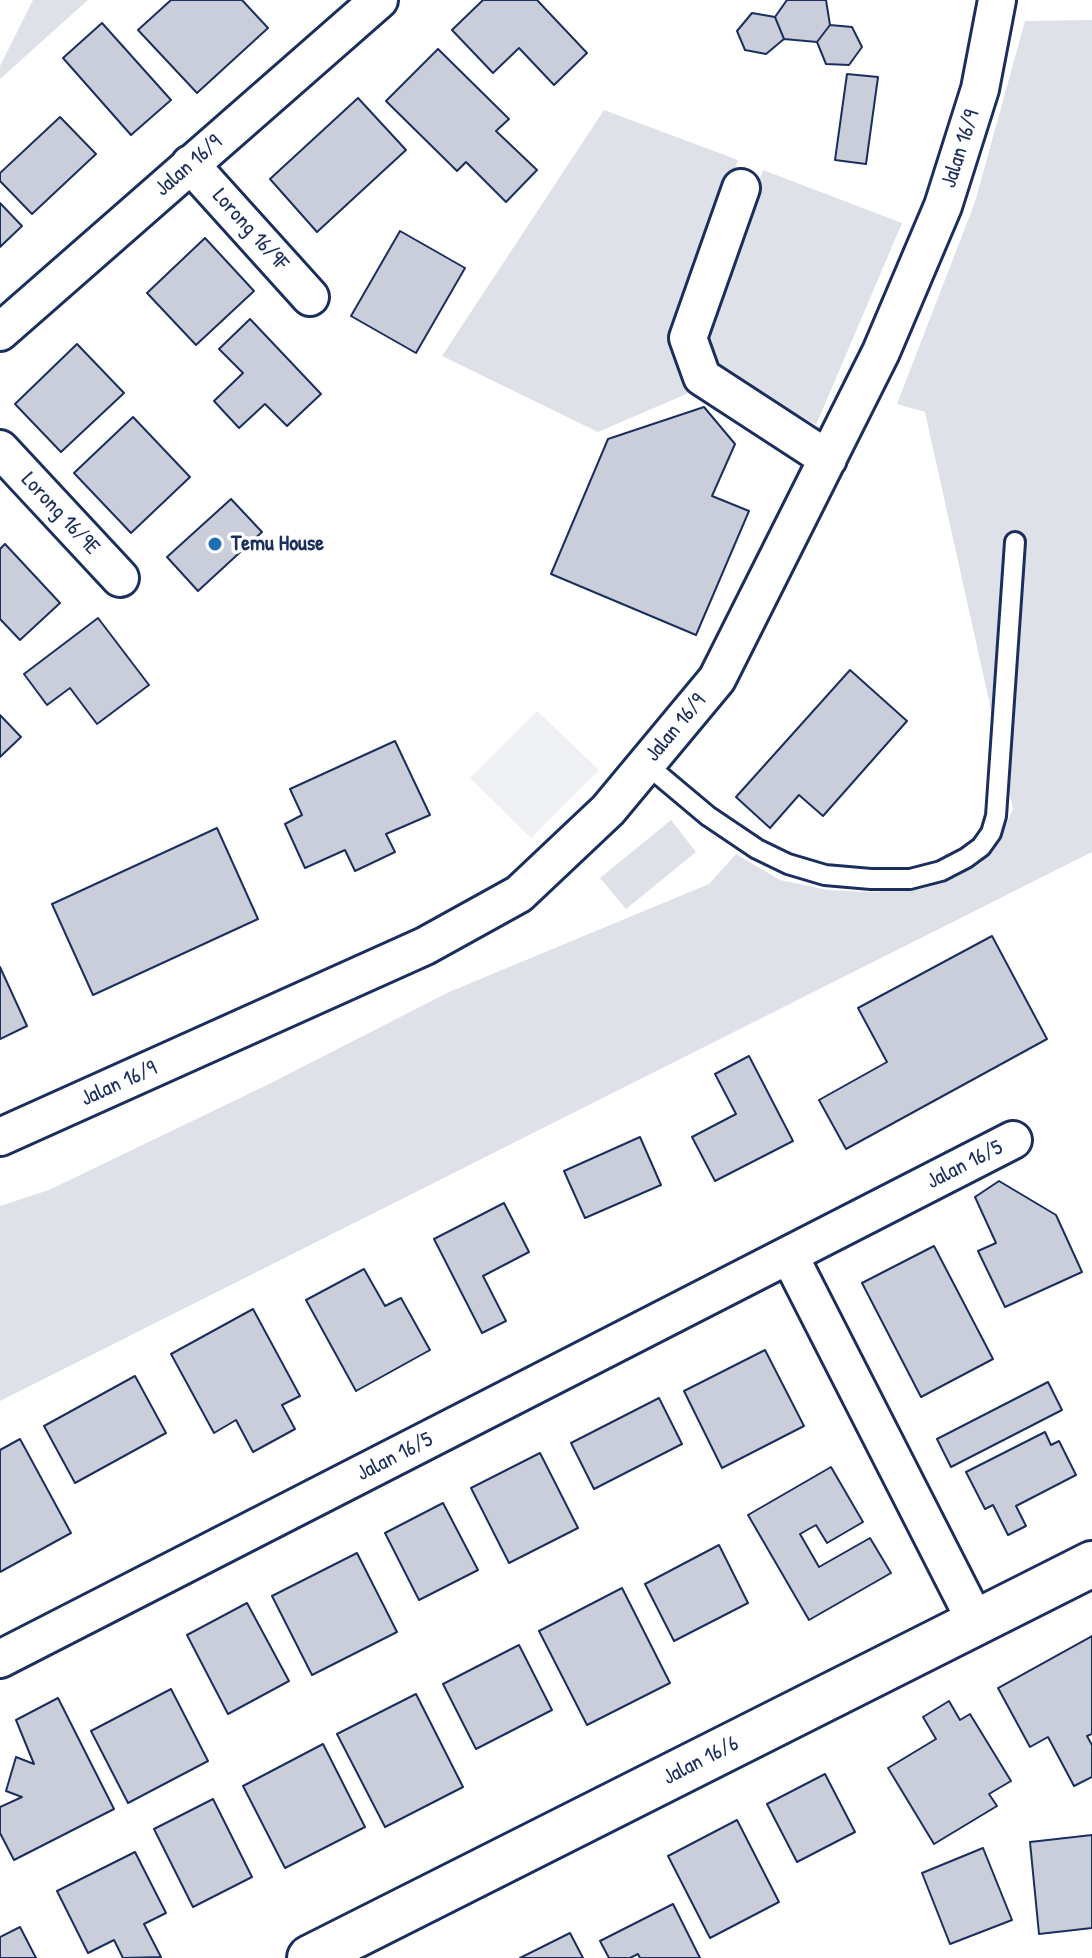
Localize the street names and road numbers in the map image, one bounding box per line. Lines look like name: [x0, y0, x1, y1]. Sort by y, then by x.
street label: Jalan 16/9: [936, 107, 986, 191]
street label: Jalan 16/9: [150, 130, 228, 202]
street label: Lorong 16/9F: [206, 183, 294, 277]
street label: Lorong 16/9E: [15, 467, 105, 561]
street label: Jalan 16/9: [640, 689, 712, 767]
street label: Jalan 16/9: [77, 1056, 161, 1112]
street label: Jalan 16/5: [923, 1135, 1007, 1195]
street label: Jalan 16/5: [353, 1427, 437, 1487]
street label: Jalan 16/6: [659, 1731, 743, 1791]

